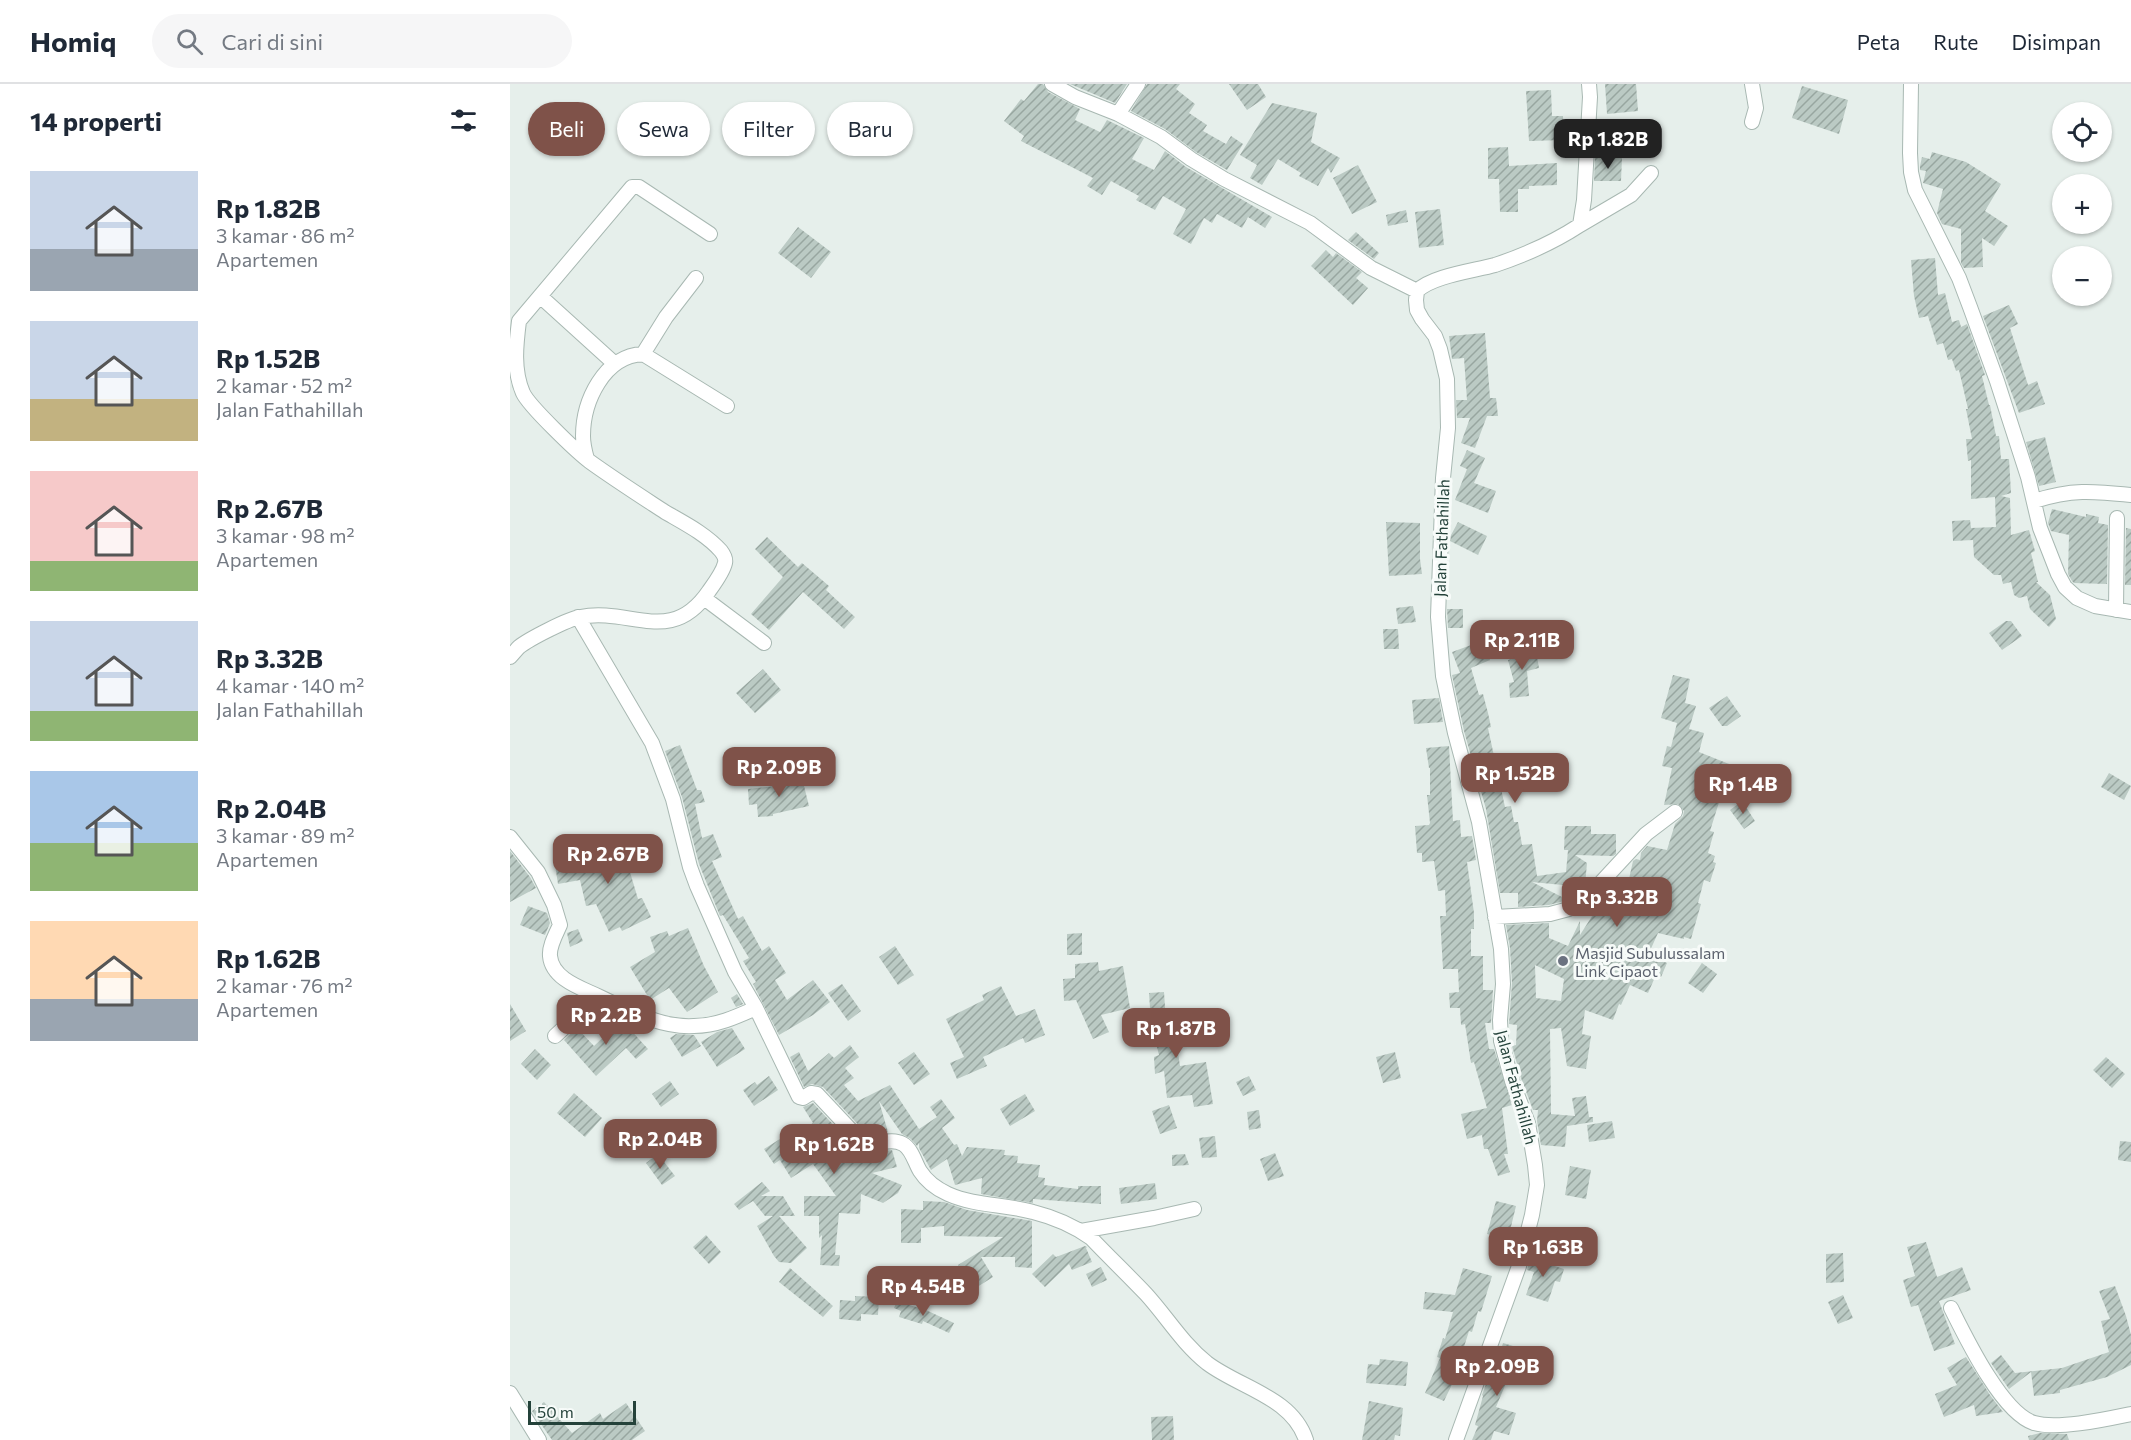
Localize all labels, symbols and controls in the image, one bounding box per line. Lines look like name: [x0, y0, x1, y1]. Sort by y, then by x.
search box: [152, 14, 572, 68]
text: Homiq: [30, 24, 116, 58]
icon: search: [173, 25, 206, 58]
text: Cari di sini: [221, 28, 323, 55]
text: Peta: [1857, 29, 1900, 54]
text: Rute: [1933, 29, 1978, 54]
text: Disimpan: [2011, 29, 2101, 54]
chip: Beli: [528, 102, 605, 156]
chip: Sewa: [617, 102, 710, 156]
chip: Filter: [722, 102, 815, 156]
chip: Baru: [827, 102, 913, 156]
map controls: [2052, 102, 2112, 306]
button: locate: [2052, 102, 2112, 162]
icon: filters: [447, 104, 480, 137]
text: 14 properti: [30, 105, 162, 136]
pin: Rp 1.82B: [1546, 119, 1670, 170]
text: Rp 1.82B: [1568, 126, 1648, 150]
button: +: [2052, 174, 2112, 234]
text: Rp 1.82B: [216, 192, 321, 223]
icon: home: [78, 195, 150, 267]
text: 3 kamar · 86 m²: [216, 223, 354, 247]
button: −: [2052, 246, 2112, 306]
text: Apartemen: [216, 247, 318, 271]
text: Rp 1.52B: [216, 342, 320, 373]
icon: home: [78, 345, 150, 417]
text: 2 kamar · 52 m²: [216, 373, 352, 397]
text: Jalan Fathahillah: [216, 397, 363, 421]
street label: Jalan Fathahillah: [1429, 479, 1453, 597]
text: Rp 2.67B: [216, 492, 323, 523]
icon: home: [78, 495, 150, 567]
text: 3 kamar · 98 m²: [216, 523, 354, 547]
text: Apartemen: [216, 547, 318, 571]
pin: Rp 2.11B: [1460, 620, 1584, 671]
text: Rp 2.11B: [1484, 627, 1560, 651]
text: Rp 3.32B: [216, 642, 323, 673]
icon: home: [78, 645, 150, 717]
text: 4 kamar · 140 m²: [216, 673, 364, 697]
text: Jalan Fathahillah: [216, 697, 363, 721]
pin: Rp 2.09B: [717, 747, 841, 798]
pin: Rp 1.52B: [1453, 753, 1577, 804]
text: Rp 2.09B: [737, 754, 821, 778]
text: Rp 1.52B: [1475, 760, 1555, 784]
pin: Rp 1.4B: [1688, 764, 1798, 815]
text: Rp 1.4B: [1708, 771, 1778, 795]
text: Rp 2.04B: [216, 792, 326, 823]
icon: home: [78, 795, 150, 867]
text: 3 kamar · 89 m²: [216, 823, 354, 847]
pin: Rp 2.67B: [546, 834, 670, 885]
text: Rp 2.67B: [567, 841, 649, 865]
text: Apartemen: [216, 847, 318, 871]
pin: Rp 3.32B: [1555, 877, 1679, 928]
text: Rp 3.32B: [1576, 884, 1658, 908]
text: Rp 1.62B: [216, 942, 321, 973]
place label: Masjid Subulussalam Link Cipaot: [1575, 943, 1725, 980]
icon: home: [78, 945, 150, 1017]
marker: Masjid Subulussalam Link Cipaot: [1556, 954, 1570, 968]
text: 2 kamar · 76 m²: [216, 973, 352, 997]
pin: Rp 2.2B: [551, 995, 661, 1046]
text: Apartemen: [216, 997, 318, 1021]
text: Rp 2.2B: [571, 1002, 641, 1026]
pin: Rp 1.87B: [1114, 1008, 1238, 1059]
text: Rp 1.87B: [1136, 1015, 1216, 1039]
street label: Jalan Fathahillah: [1493, 1028, 1541, 1146]
pin: Rp 2.04B: [598, 1119, 722, 1170]
pin: Rp 1.62B: [772, 1124, 896, 1175]
text: Rp 2.04B: [618, 1126, 702, 1150]
text: Rp 1.62B: [794, 1131, 874, 1155]
pin: Rp 1.63B: [1481, 1227, 1605, 1278]
text: Rp 1.63B: [1503, 1234, 1583, 1258]
pin: Rp 4.54B: [861, 1266, 985, 1317]
text: Rp 4.54B: [881, 1273, 965, 1297]
pin: Rp 2.09B: [1435, 1346, 1559, 1397]
text: Rp 2.09B: [1455, 1353, 1539, 1377]
scale bar: [528, 1398, 636, 1426]
text: 50 m: [537, 1402, 574, 1421]

